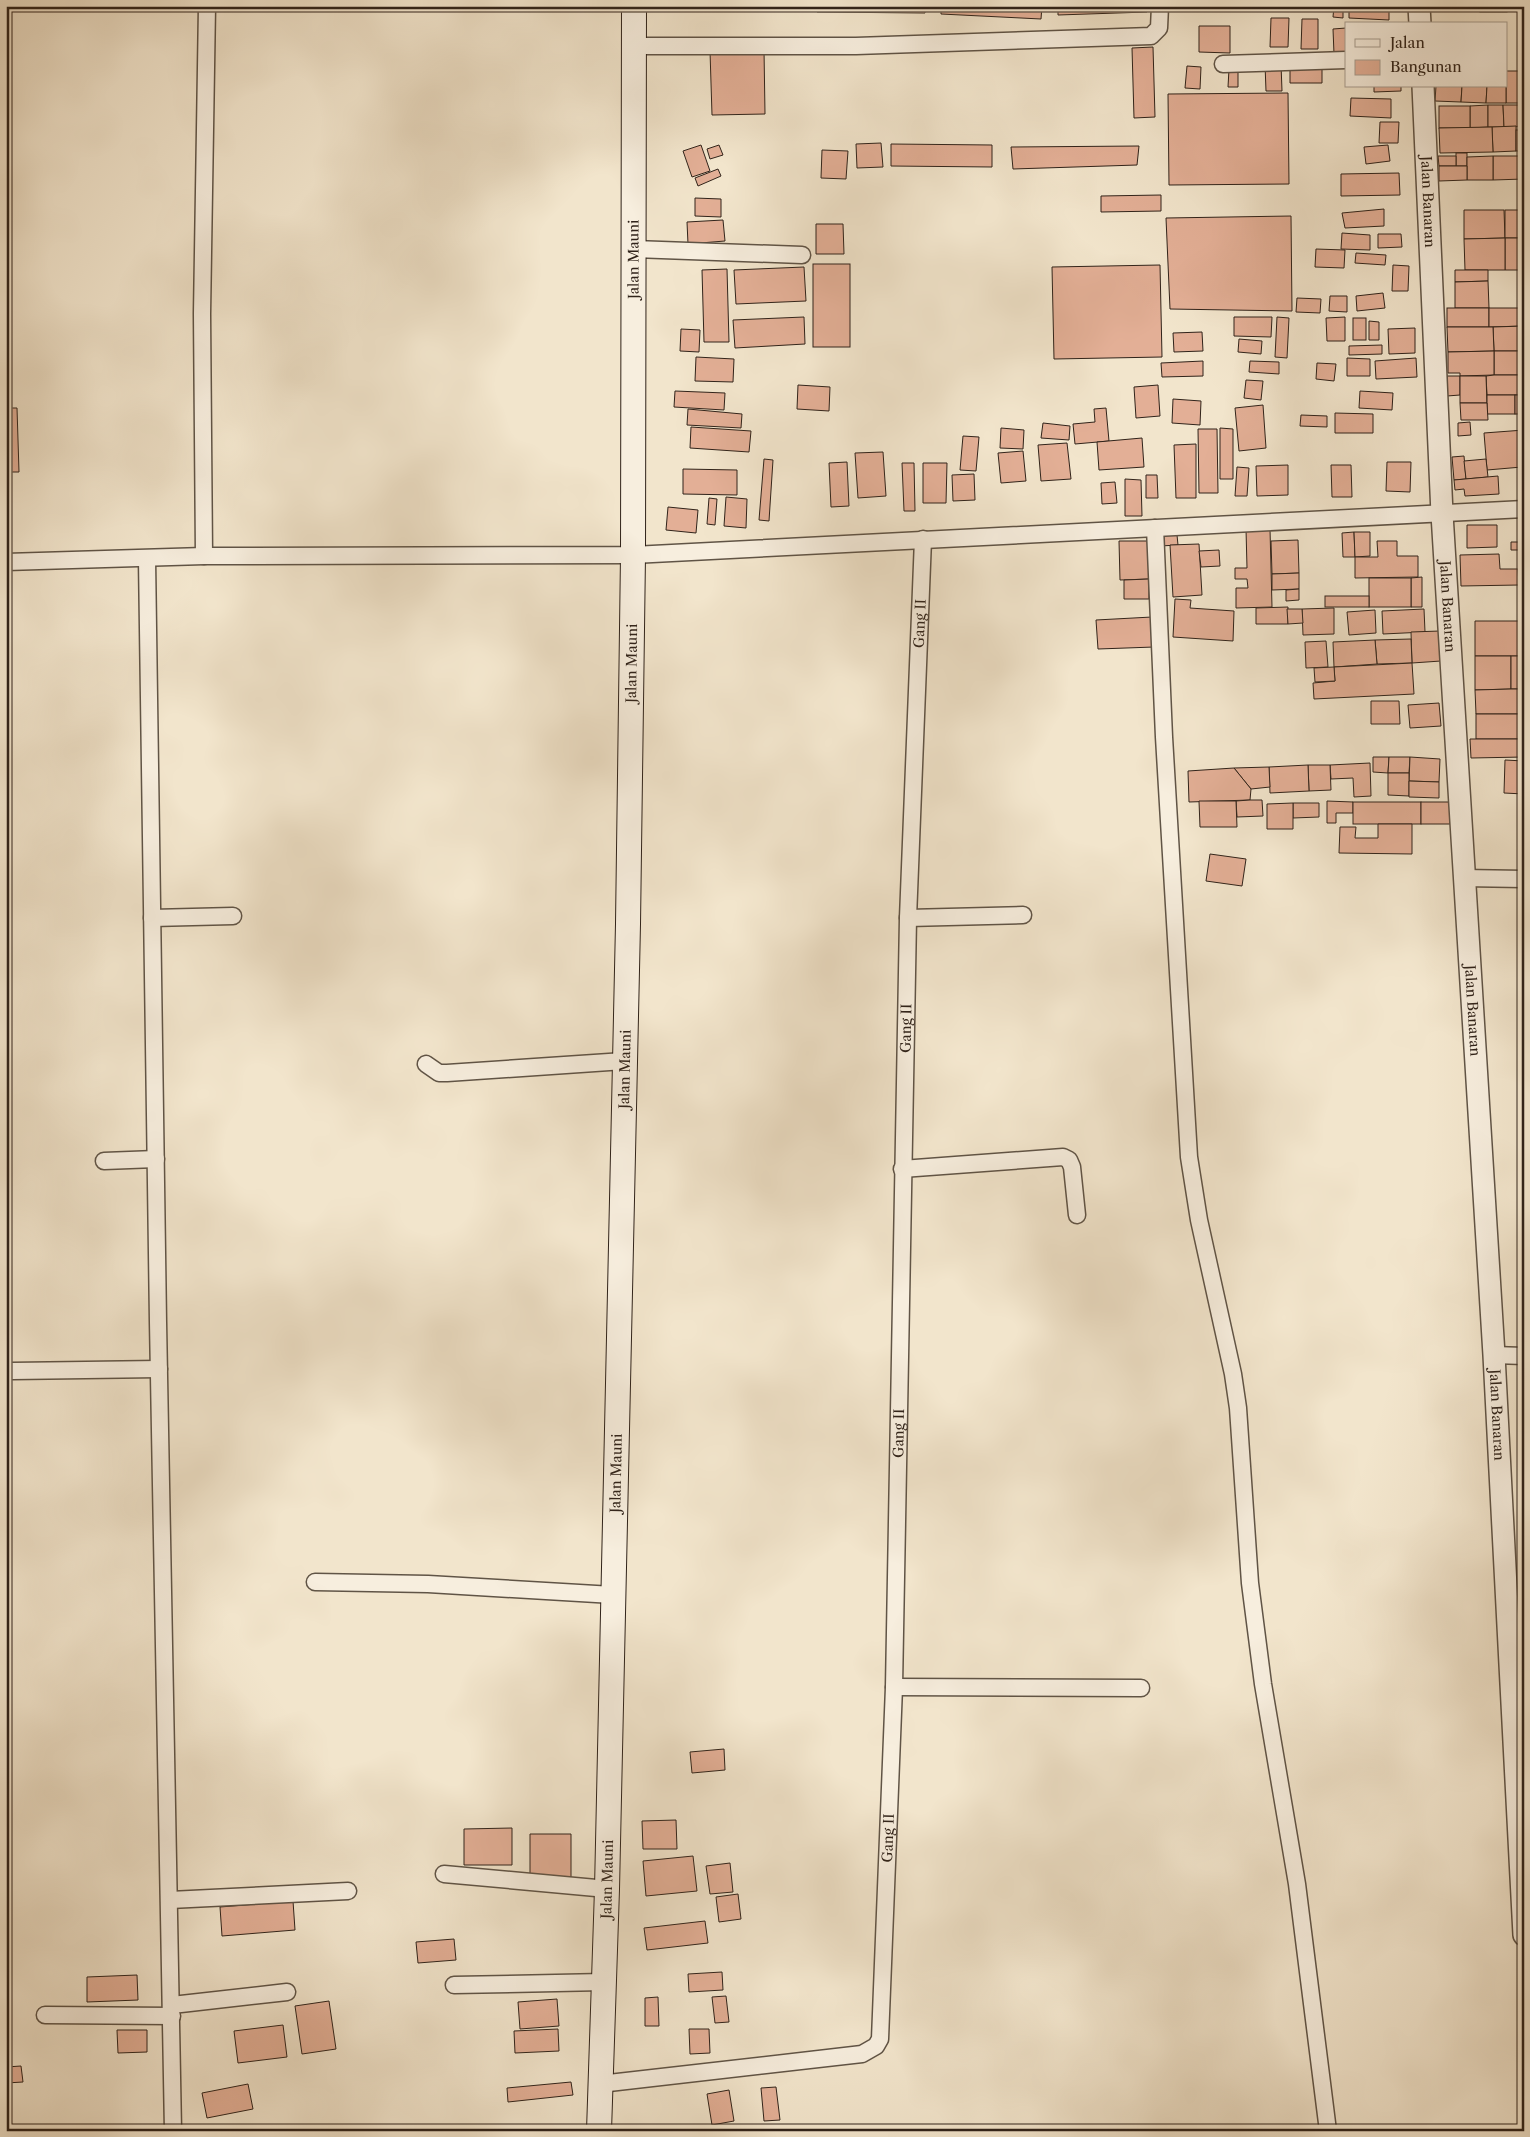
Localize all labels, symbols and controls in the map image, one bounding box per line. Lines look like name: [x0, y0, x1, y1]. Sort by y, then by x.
legend: [1345, 22, 1508, 88]
text: Jalan: [1388, 33, 1425, 52]
text: Bangunan: [1390, 57, 1462, 76]
street label: Jalan Banaran: [1417, 154, 1439, 248]
street label: Jalan Mauni: [624, 220, 643, 301]
street label: Jalan Banaran: [1436, 558, 1460, 653]
street label: Gang II: [910, 599, 930, 648]
street label: Jalan Mauni: [622, 624, 641, 705]
street label: Jalan Banaran: [1461, 962, 1485, 1057]
street label: Gang II: [897, 1004, 915, 1053]
street label: Jalan Mauni: [615, 1029, 635, 1111]
street label: Jalan Banaran: [1486, 1367, 1508, 1461]
street label: Gang II: [889, 1408, 908, 1458]
street label: Jalan Mauni: [606, 1433, 626, 1515]
street label: Gang II: [878, 1813, 898, 1863]
street label: Jalan Mauni: [597, 1839, 617, 1921]

